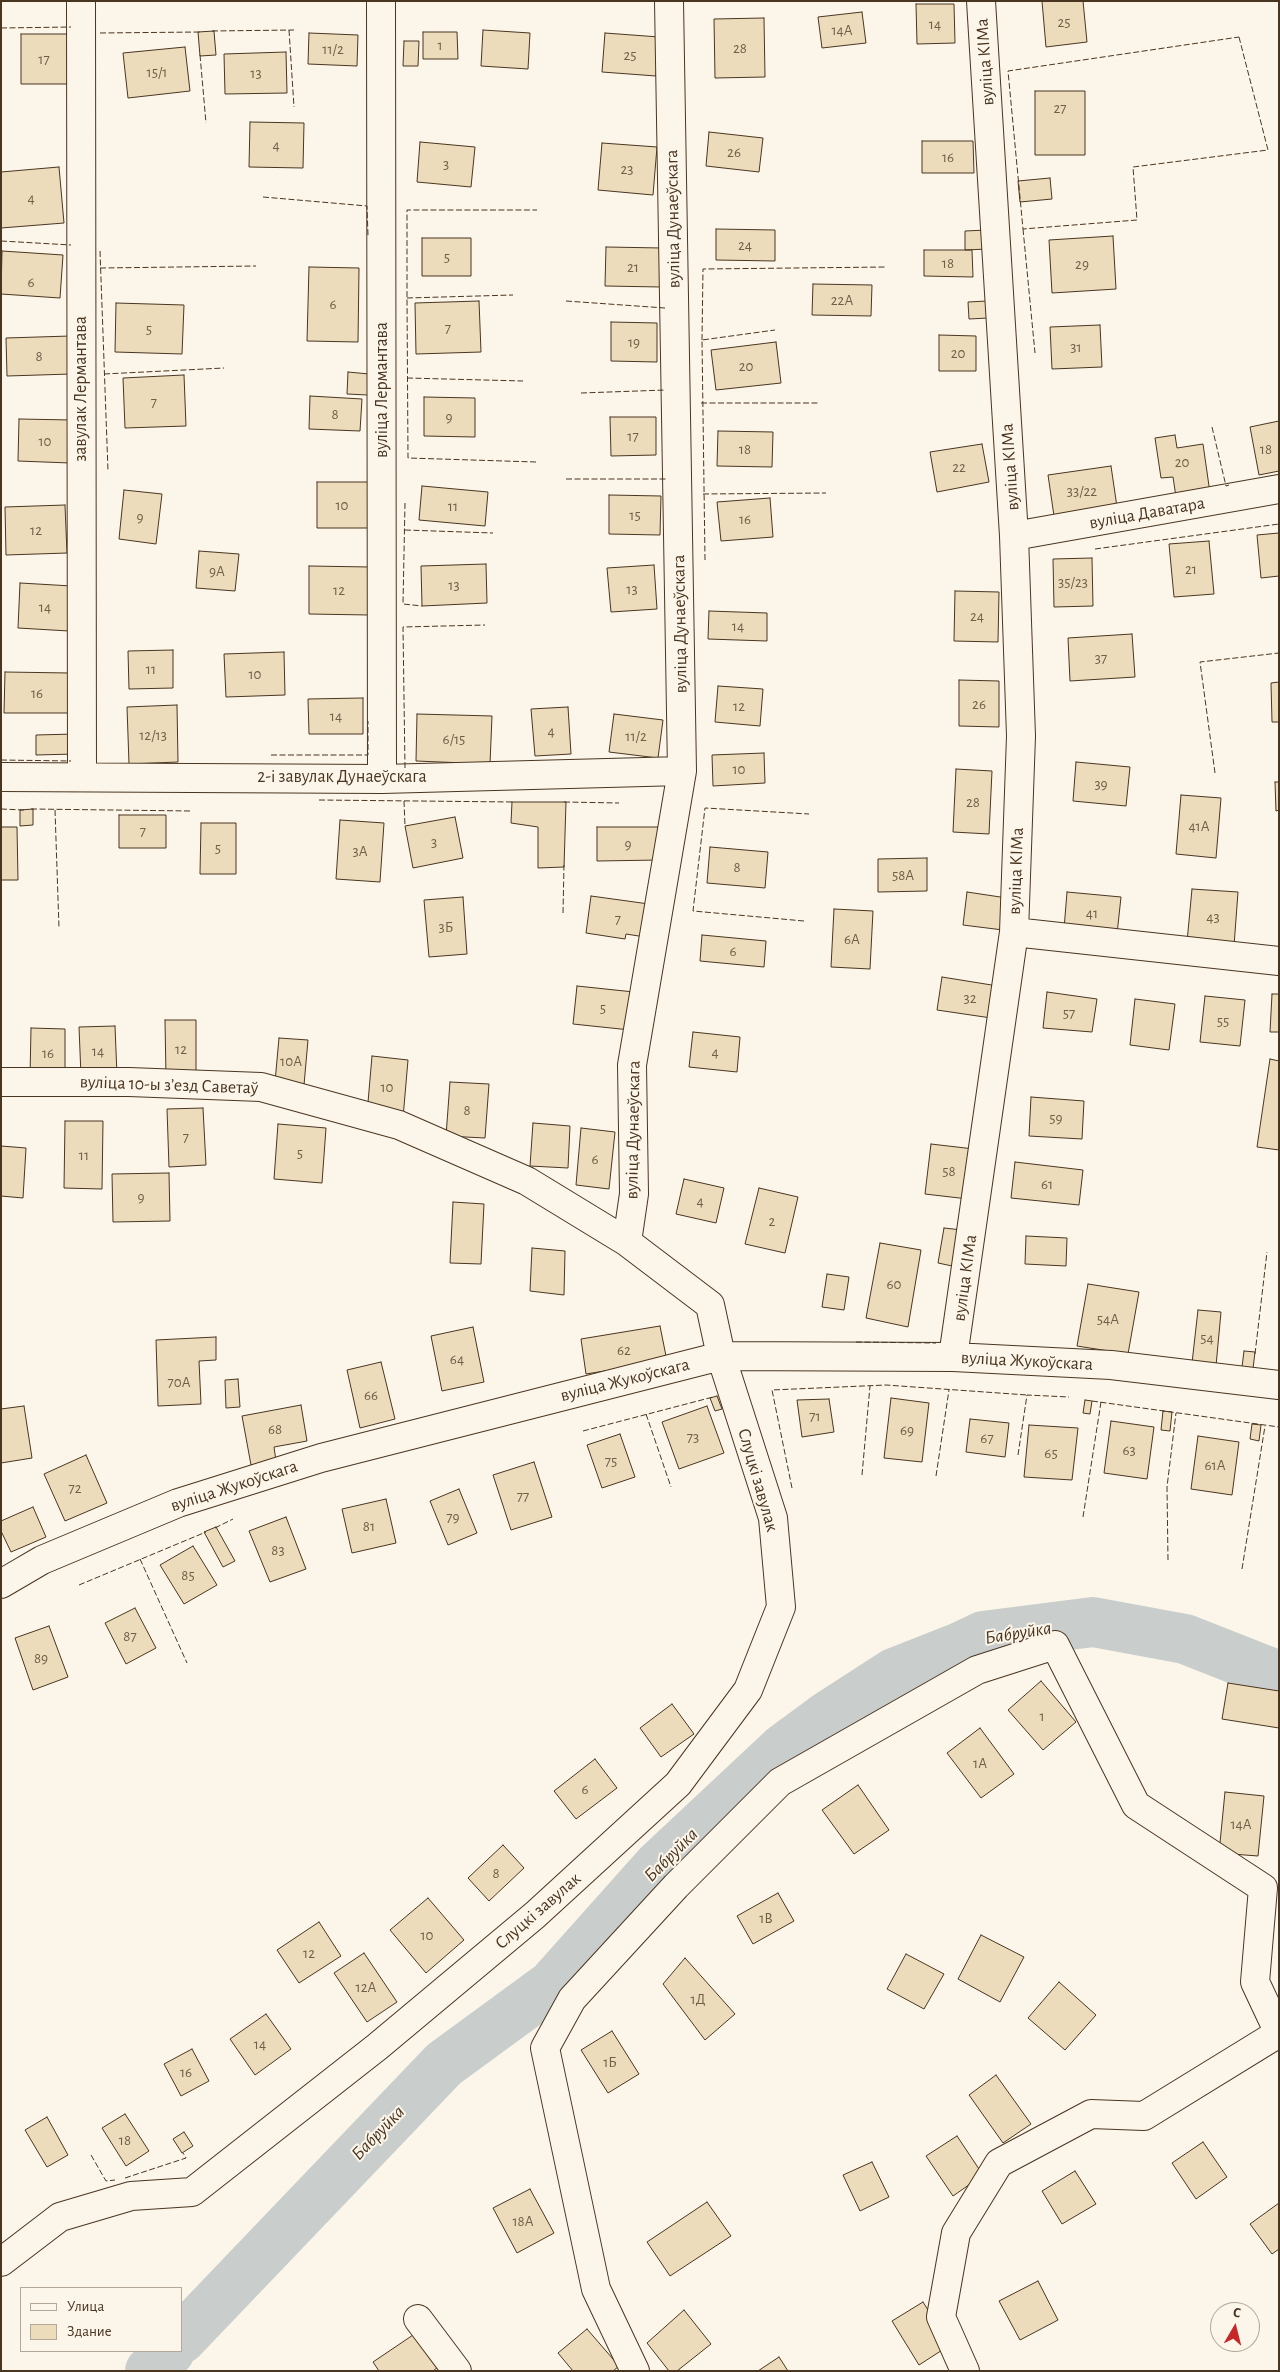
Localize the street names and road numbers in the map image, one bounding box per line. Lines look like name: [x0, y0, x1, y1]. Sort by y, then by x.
street label: вуліца КІМа: [971, 18, 999, 106]
street label: вуліца Дунаеўскага: [661, 149, 685, 289]
street label: завулак Лермантава: [70, 316, 92, 462]
street label: вуліца Лермантава: [371, 322, 393, 458]
street label: вуліца КІМа: [996, 423, 1024, 511]
street label: вуліца Даватара: [1087, 492, 1207, 534]
street label: вуліца Дунаеўскага: [668, 554, 692, 694]
street label: 2-і завулак Дунаеўскага: [257, 766, 427, 788]
street label: вуліца КІМа: [1004, 827, 1028, 915]
street label: вуліца Дунаеўскага: [621, 1060, 645, 1200]
street label: вуліца 10-ы зʼезд Саветаў: [79, 1071, 259, 1099]
street label: вуліца КІМа: [948, 1233, 982, 1323]
street label: вуліца Жукоўскага: [960, 1347, 1094, 1375]
street label: вуліца Жукоўскага: [558, 1354, 692, 1406]
street label: Слуцкі завулак: [733, 1426, 783, 1534]
street label: вуліца Жукоўскага: [168, 1455, 300, 1517]
street label: Слуцкі завулак: [491, 1868, 585, 1954]

